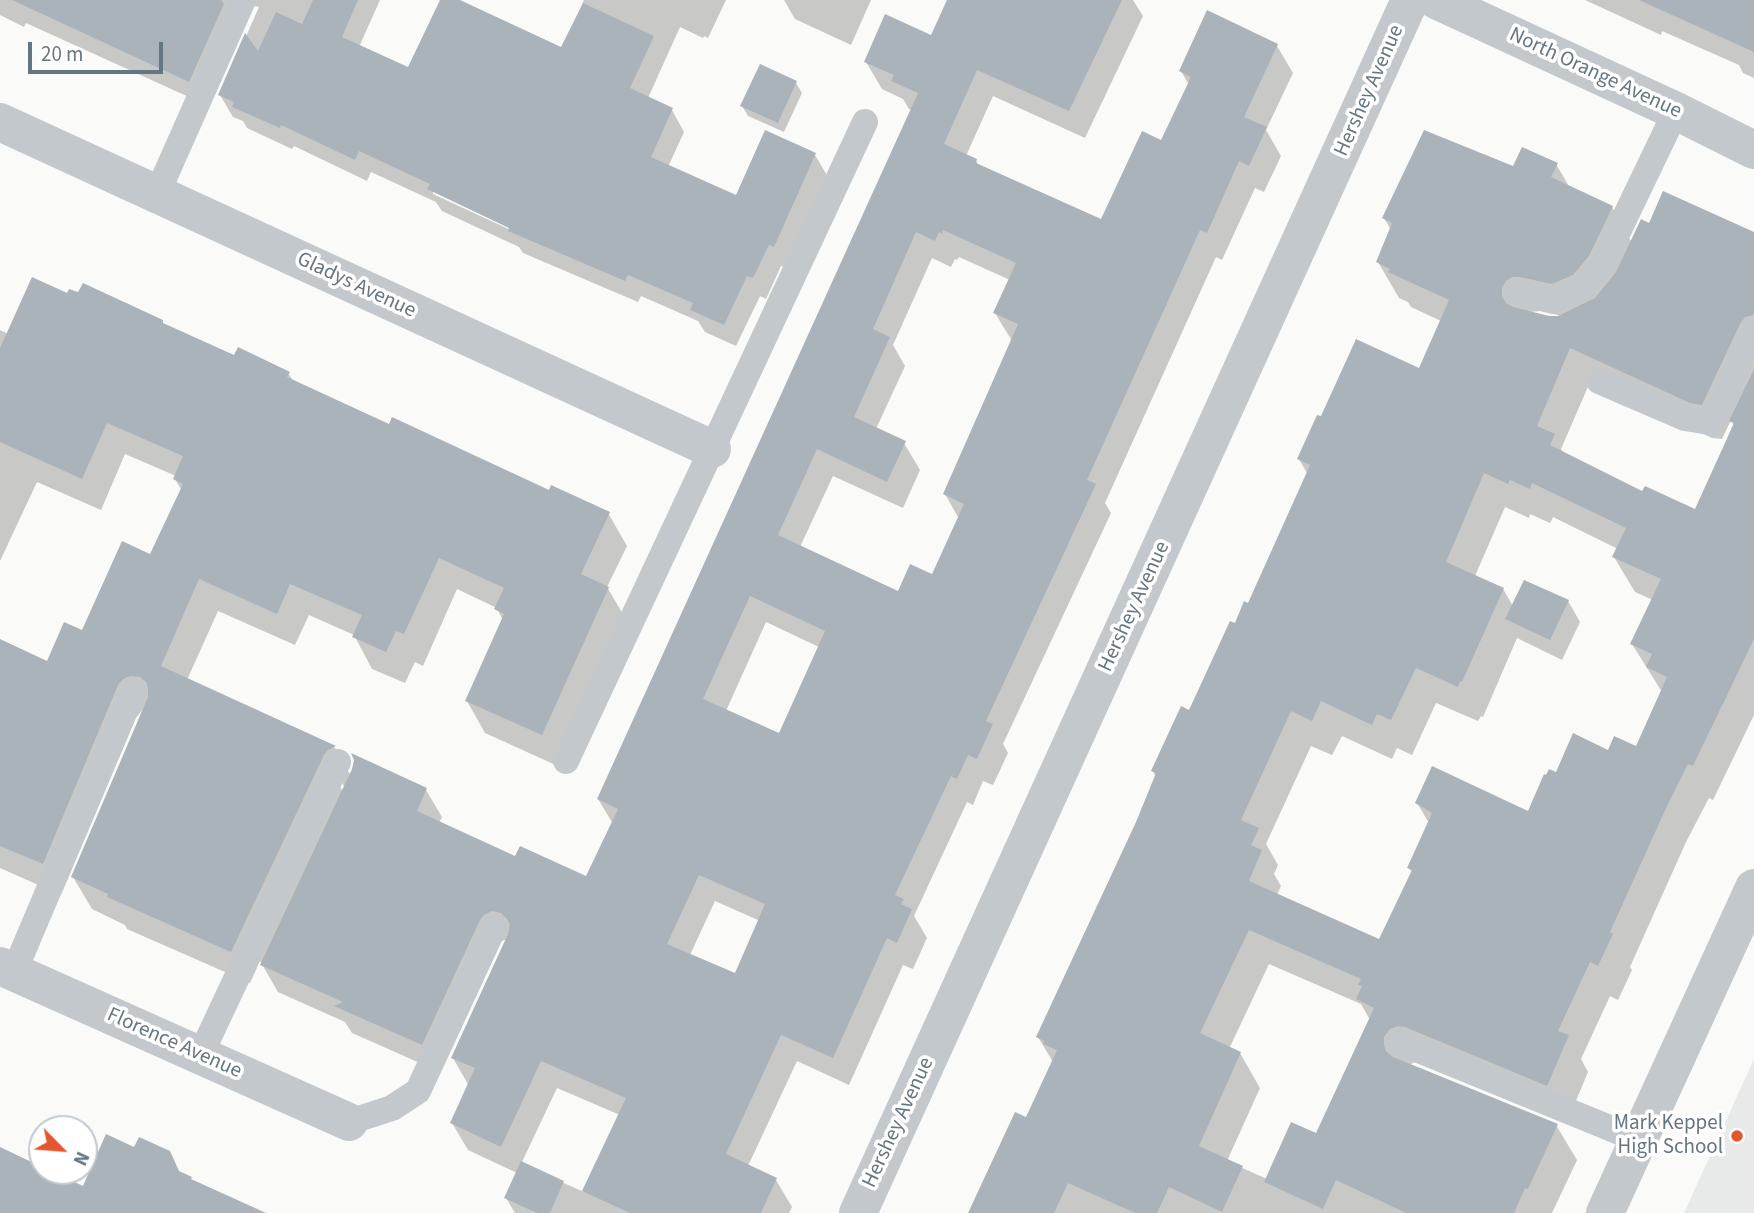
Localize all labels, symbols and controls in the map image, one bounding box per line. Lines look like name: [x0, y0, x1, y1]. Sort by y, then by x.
street label: Hershey Avenue: [1330, 22, 1410, 160]
street label: North Orange Avenue: [1505, 23, 1685, 125]
scale bar: [32, 28, 166, 72]
text: 20 m: [41, 39, 83, 69]
street label: Gladys Avenue: [293, 248, 419, 324]
street label: Hershey Avenue: [1094, 538, 1176, 676]
street label: Florence Avenue: [103, 1003, 245, 1085]
street label: Hershey Avenue: [858, 1054, 940, 1192]
place label: Mark Keppel High School: [1614, 1111, 1723, 1161]
north arrow: [28, 1115, 98, 1185]
marker: Mark Keppel High School: [1729, 1128, 1745, 1144]
text: N: [66, 1147, 96, 1170]

